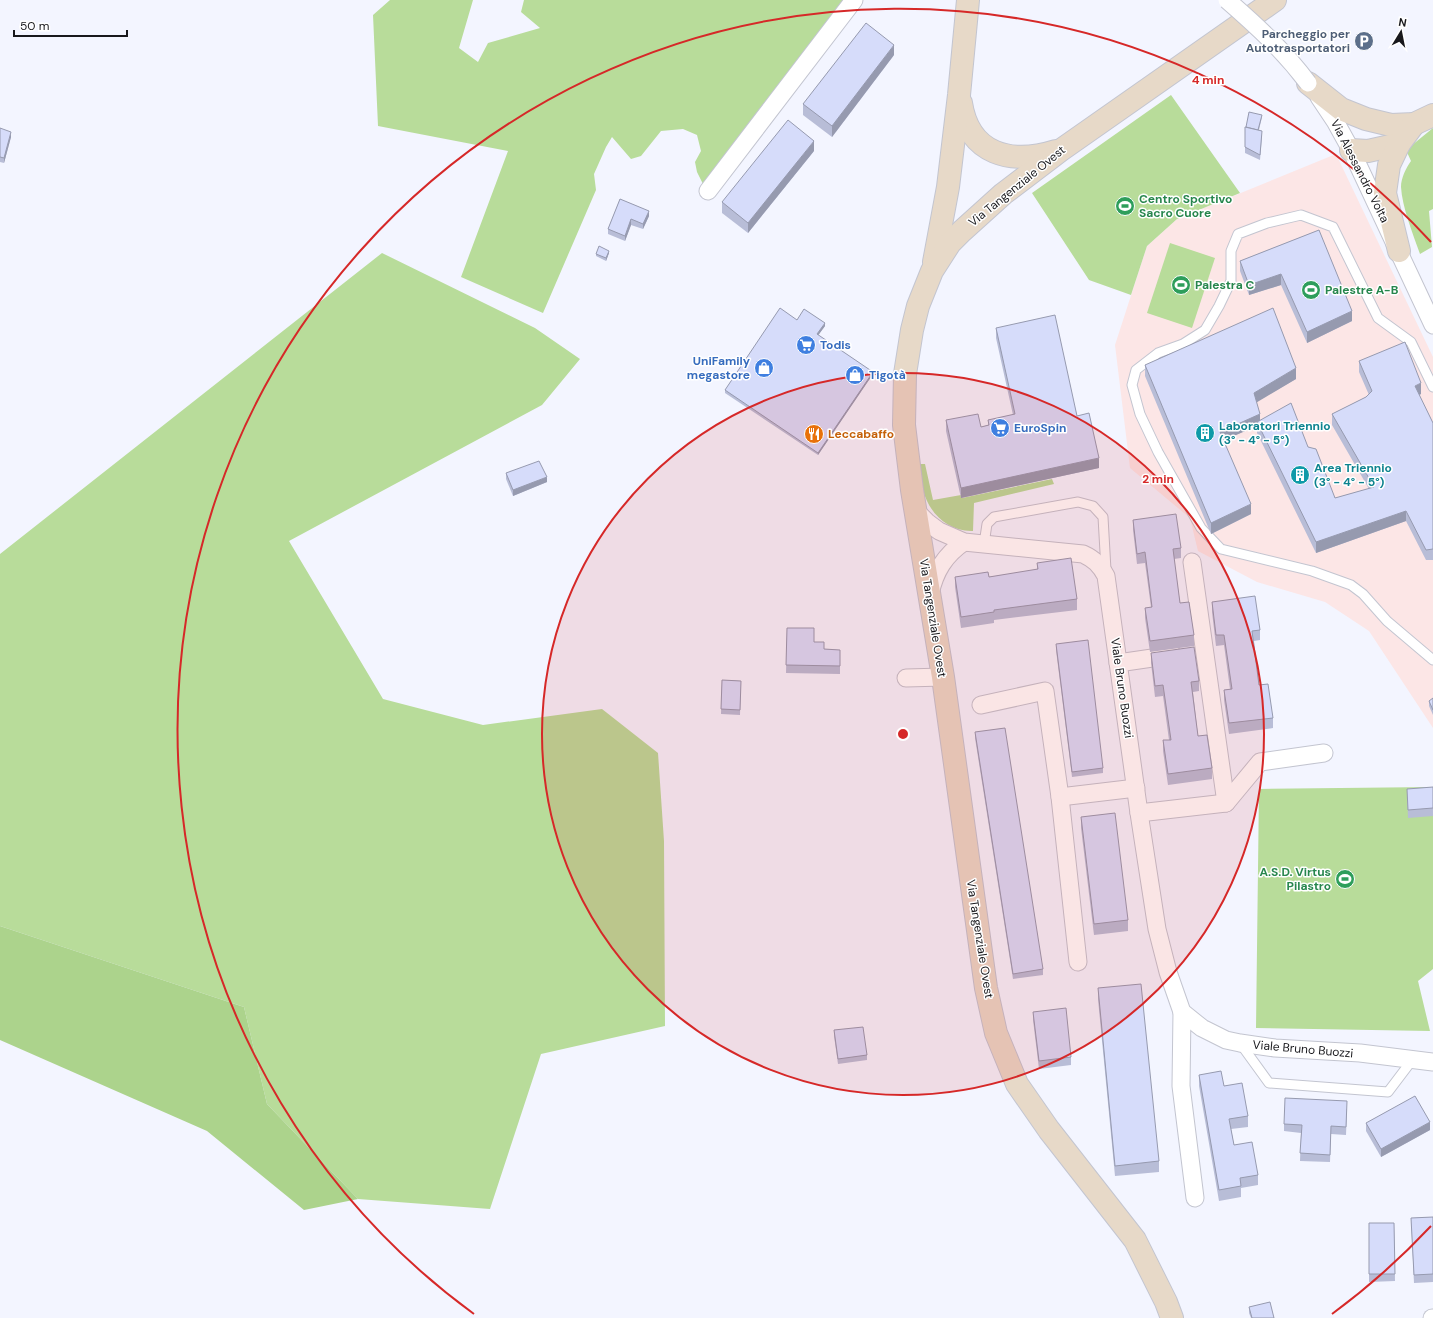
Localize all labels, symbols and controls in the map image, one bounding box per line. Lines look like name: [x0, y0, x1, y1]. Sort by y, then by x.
scale bar: [14, 12, 127, 38]
north arrow: [1381, 12, 1421, 52]
text: N: [1398, 15, 1408, 30]
text: 50 m: [20, 18, 49, 34]
place label: Parcheggio per Autotrasportatori: [1246, 26, 1350, 56]
parking icon: Parcheggio per Autotrasportatori: [1353, 30, 1375, 52]
text: 4 min: [1192, 72, 1224, 88]
street label: Via Alessandro Volta: [1327, 117, 1393, 225]
street label: Via Tangenziale Ovest: [965, 142, 1069, 230]
place label: Centro Sportivo Sacro Cuore: [1139, 191, 1232, 221]
sports icon: Centro Sportivo Sacro Cuore: [1114, 195, 1136, 217]
sports icon: Palestra C: [1170, 274, 1192, 296]
place label: Palestra C: [1195, 277, 1255, 293]
sports icon: Palestre A-B: [1300, 279, 1322, 301]
place label: Palestre A-B: [1325, 282, 1399, 298]
supermarket icon: Todis: [795, 334, 817, 356]
place label: Todis: [820, 337, 851, 353]
place label: UniFamily megastore: [687, 353, 751, 383]
shop icon: UniFamily megastore: [753, 357, 775, 379]
shop icon: Tigotà: [844, 364, 866, 386]
place label: Tigotà: [869, 367, 906, 383]
supermarket icon: EuroSpin: [989, 417, 1011, 439]
place label: Laboratori Triennio (3° - 4° - 5°): [1219, 418, 1331, 448]
place label: EuroSpin: [1014, 420, 1066, 436]
building icon: Laboratori Triennio (3° - 4° - 5°): [1194, 422, 1216, 444]
restaurant icon: Leccabaffo: [803, 423, 825, 445]
place label: Leccabaffo: [828, 426, 894, 442]
place label: Area Triennio (3° - 4° - 5°): [1314, 460, 1392, 490]
building icon: Area Triennio (3° - 4° - 5°): [1289, 464, 1311, 486]
text: 2 min: [1142, 471, 1174, 487]
street label: Via Tangenziale Ovest: [916, 557, 950, 679]
street label: Viale Bruno Buozzi: [1107, 637, 1137, 739]
centre of rings: [896, 727, 910, 741]
place label: A.S.D. Virtus Pilastro: [1260, 864, 1331, 894]
sports icon: A.S.D. Virtus Pilastro: [1334, 868, 1356, 890]
street label: Via Tangenziale Ovest: [963, 878, 997, 1000]
street label: Viale Bruno Buozzi: [1252, 1037, 1354, 1061]

